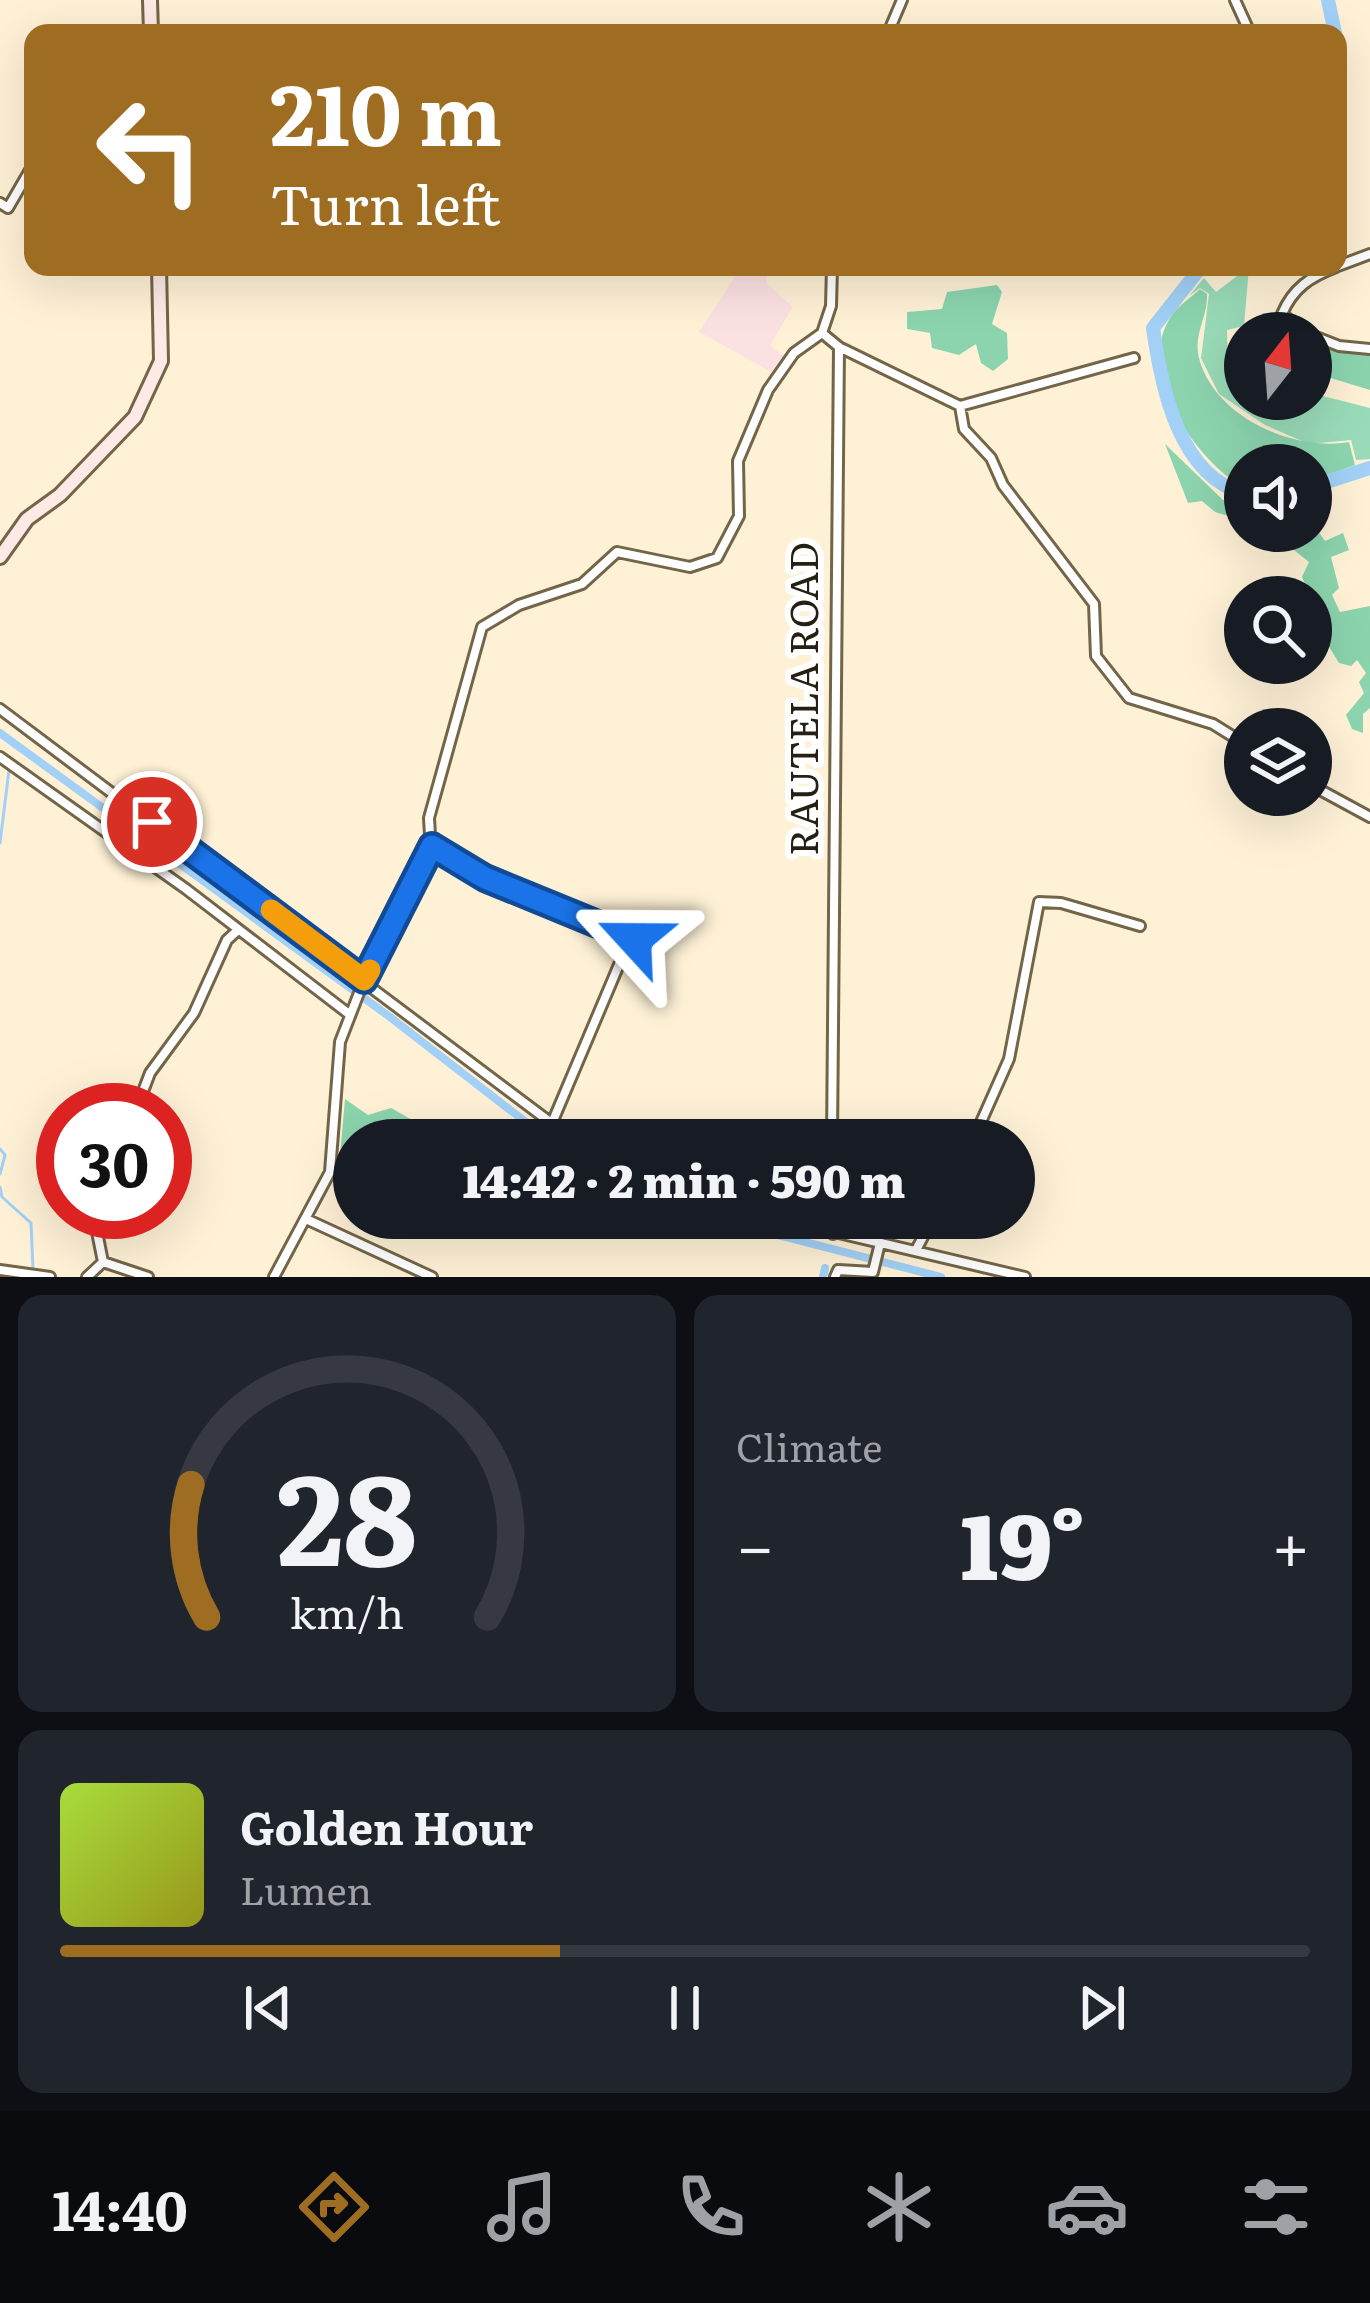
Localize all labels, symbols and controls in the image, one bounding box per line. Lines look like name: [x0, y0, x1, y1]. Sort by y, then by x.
text: 210 m: [270, 47, 502, 172]
icon: left: [72, 72, 228, 228]
text: Turn left: [270, 161, 501, 242]
north arrow: [1224, 312, 1332, 420]
map controls: [1224, 312, 1332, 816]
button: sound: [1224, 444, 1332, 552]
street label: RAUTELA ROAD: [772, 542, 830, 856]
button: search: [1224, 576, 1332, 684]
button: layers: [1224, 708, 1332, 816]
pin: [101, 771, 203, 873]
icon: arrive: [119, 789, 185, 855]
position arrow: [571, 876, 697, 1002]
speed limit sign: 30: [36, 1083, 192, 1239]
text: 14:42 · 2 min · 590 m: [463, 1145, 905, 1212]
text: Climate: [736, 1416, 882, 1474]
text: 28: [277, 1419, 417, 1604]
text: 19°: [960, 1474, 1086, 1608]
text: −: [736, 1493, 774, 1591]
text: +: [1272, 1493, 1310, 1591]
text: km/h: [290, 1578, 404, 1641]
text: Golden Hour: [240, 1792, 533, 1859]
text: Lumen: [240, 1859, 372, 1917]
icon: previous: [235, 1975, 301, 2041]
icon: pause: [652, 1975, 718, 2041]
icon: next: [1069, 1975, 1135, 2041]
icon: directions: [292, 2165, 376, 2249]
icon: music: [480, 2165, 564, 2249]
icon: phone: [669, 2165, 753, 2249]
icon: climate: [857, 2165, 941, 2249]
icon: car: [1045, 2165, 1129, 2249]
icon: filters: [1234, 2165, 1318, 2249]
text: 14:40: [52, 2167, 188, 2248]

